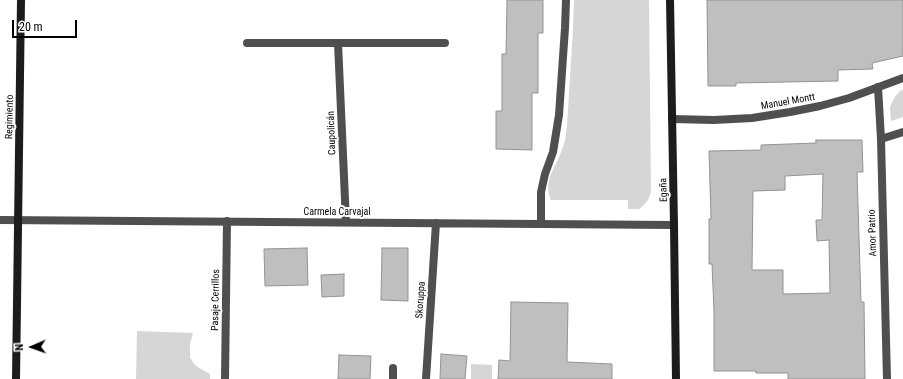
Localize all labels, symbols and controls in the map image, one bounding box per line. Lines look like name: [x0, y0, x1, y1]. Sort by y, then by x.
scale bar: [14, 12, 79, 38]
text: 20 m: [19, 20, 43, 34]
street label: Manuel Montt: [760, 91, 816, 113]
street label: Regimiento: [4, 95, 16, 139]
street label: Caupolicán: [325, 111, 339, 155]
street label: Egaña: [658, 178, 670, 202]
street label: Carmela Carvajal: [303, 206, 371, 218]
street label: Amor Patrio: [866, 209, 880, 257]
street label: Pasaje Cerrillos: [209, 269, 223, 331]
street label: Skoruppa: [414, 281, 428, 319]
north arrow: [12, 327, 52, 367]
text: N: [13, 344, 26, 351]

